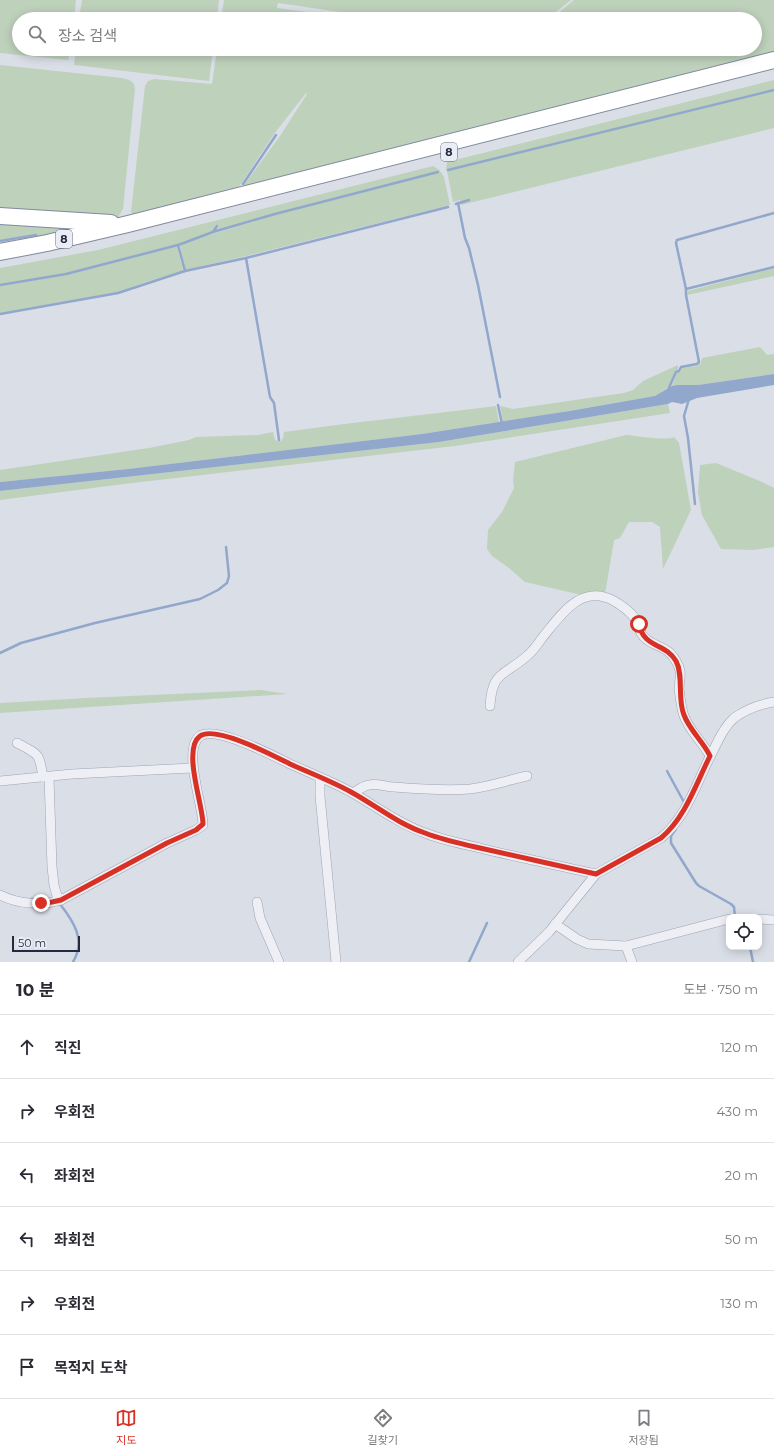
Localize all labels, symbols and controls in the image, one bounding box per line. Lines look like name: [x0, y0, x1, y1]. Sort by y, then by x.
search box: [12, 12, 762, 56]
icon: search: [26, 23, 48, 45]
text: 장소 검색: [58, 26, 117, 45]
road number: 8: [441, 143, 457, 161]
road number: 8: [56, 230, 72, 248]
route start: [630, 615, 648, 633]
route end: [32, 894, 50, 912]
map controls: [726, 914, 762, 950]
button: locate: [726, 914, 762, 950]
scale bar: [12, 934, 80, 953]
text: 50 m: [18, 936, 46, 950]
text: 10 분: [16, 980, 55, 1000]
text: 도보 · 750 m: [683, 981, 758, 997]
icon: ahead: [16, 1036, 38, 1058]
text: 직진: [54, 1038, 82, 1057]
text: 120 m: [720, 1039, 758, 1055]
icon: right: [16, 1100, 38, 1122]
text: 우회전: [54, 1102, 95, 1121]
text: 430 m: [716, 1103, 758, 1119]
icon: left: [16, 1164, 38, 1186]
text: 좌회전: [54, 1166, 95, 1185]
text: 20 m: [725, 1167, 758, 1183]
icon: left: [16, 1228, 38, 1250]
text: 좌회전: [54, 1230, 95, 1249]
text: 50 m: [725, 1231, 758, 1247]
icon: right: [16, 1292, 38, 1314]
text: 우회전: [54, 1294, 95, 1313]
text: 130 m: [720, 1295, 758, 1311]
icon: arrive: [16, 1356, 38, 1378]
text: 목적지 도착: [54, 1358, 127, 1377]
tab: 지도: [115, 1407, 137, 1447]
tab: 길찾기: [368, 1407, 398, 1447]
tab: 저장됨: [628, 1407, 659, 1447]

